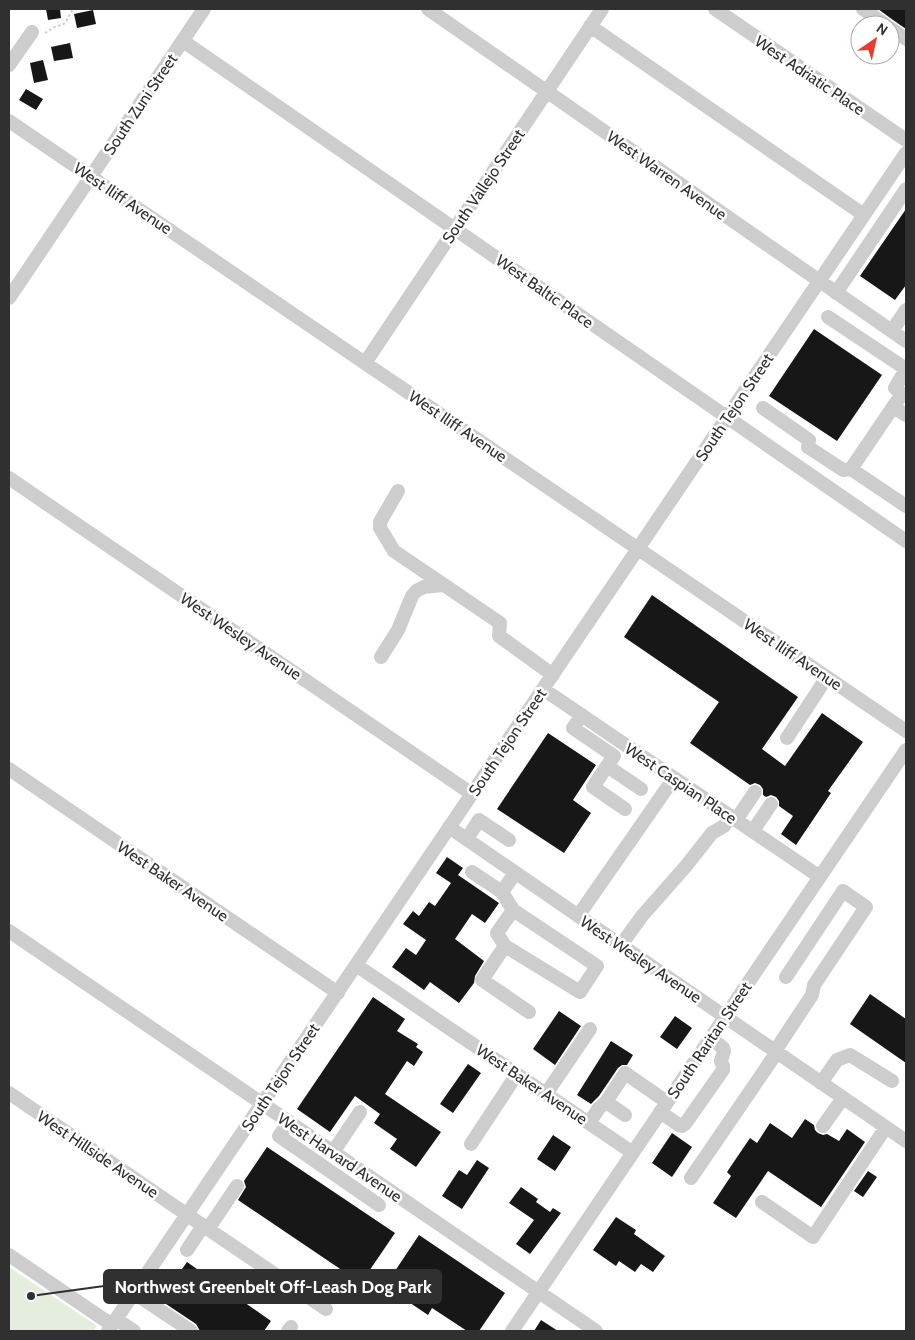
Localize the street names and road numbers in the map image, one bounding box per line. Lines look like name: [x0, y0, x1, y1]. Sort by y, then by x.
street label: West Adriatic Place: [751, 32, 868, 119]
street label: South Zuni Street: [100, 50, 182, 158]
street label: South Vallejo Street: [438, 125, 529, 247]
street label: West Warren Avenue: [603, 127, 730, 224]
street label: West Iliff Avenue: [70, 159, 175, 238]
street label: West Baltic Place: [492, 251, 597, 332]
street label: South Tejon Street: [691, 349, 778, 465]
street label: West Iliff Avenue: [405, 387, 510, 466]
street label: West Wesley Avenue: [177, 589, 305, 684]
street label: West Iliff Avenue: [740, 615, 845, 694]
street label: South Tejon Street: [464, 684, 551, 800]
street label: West Caspian Place: [621, 739, 740, 828]
street label: West Baker Avenue: [114, 837, 232, 926]
street label: West Wesley Avenue: [577, 912, 705, 1007]
street label: South Raritan Street: [663, 978, 756, 1102]
street label: South Tejon Street: [237, 1019, 324, 1135]
street label: West Baker Avenue: [473, 1040, 591, 1129]
street label: West Hillside Avenue: [34, 1107, 162, 1202]
street label: West Harvard Avenue: [274, 1109, 405, 1206]

